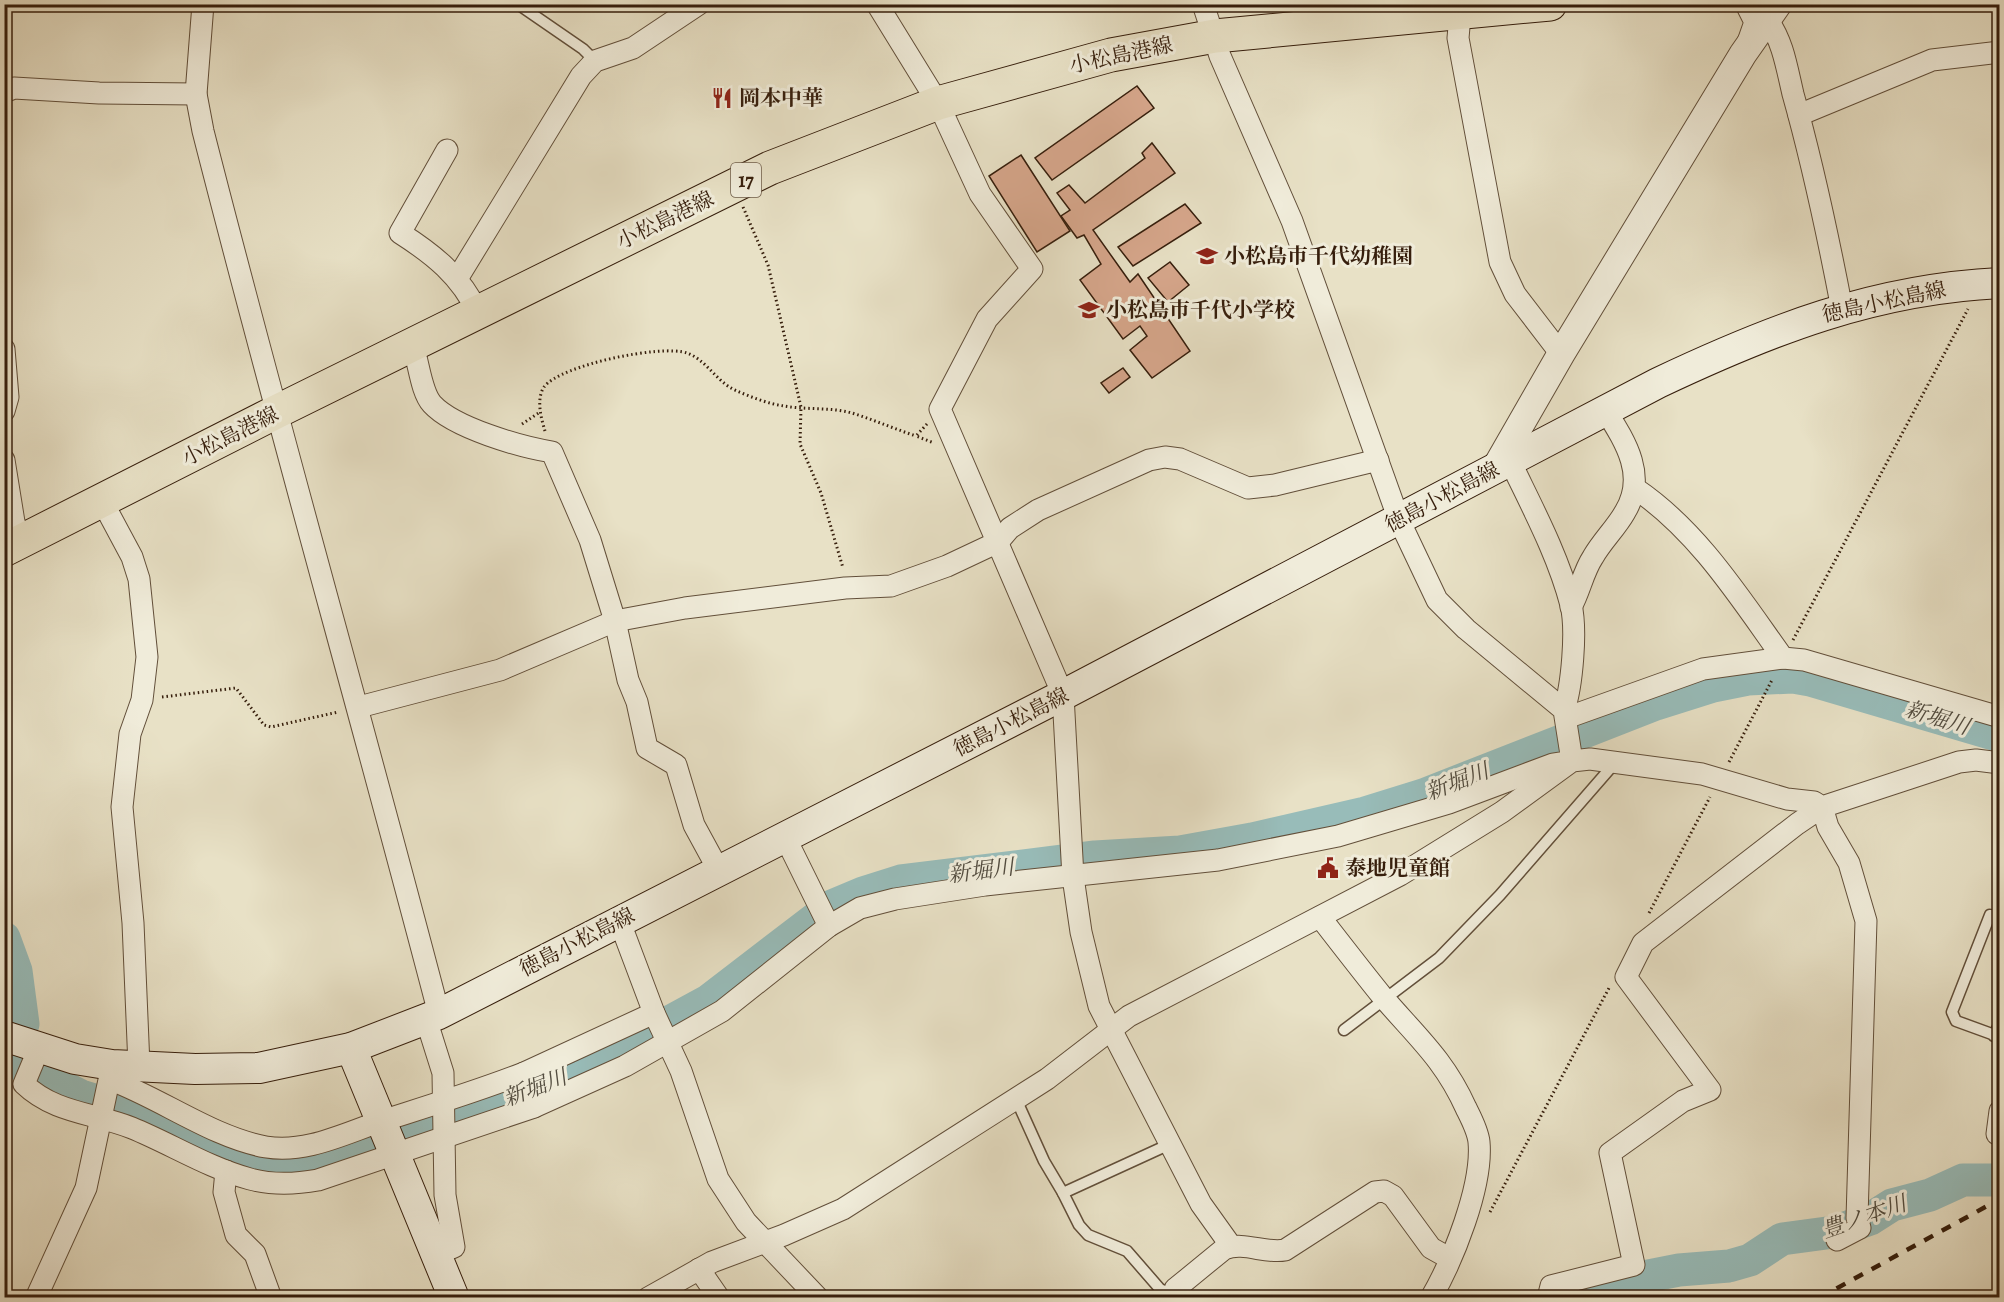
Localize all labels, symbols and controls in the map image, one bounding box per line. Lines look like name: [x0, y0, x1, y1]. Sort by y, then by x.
street label: 小松島港線: [1067, 30, 1175, 80]
place label: 岡本中華: [739, 84, 823, 112]
restaurant icon: 岡本中華: [710, 86, 734, 110]
road number: 17: [731, 163, 761, 197]
street label: 小松島港線: [612, 184, 718, 256]
place label: 小松島市千代幼稚園: [1224, 242, 1413, 270]
school or university icon: 小松島市千代幼稚園: [1195, 244, 1219, 268]
street label: 徳島小松島線: [1819, 275, 1949, 329]
place label: 小松島市千代小学校: [1106, 296, 1295, 324]
school or university icon: 小松島市千代小学校: [1077, 298, 1101, 322]
street label: 小松島港線: [177, 400, 283, 472]
street label: 徳島小松島線: [1380, 455, 1504, 539]
street label: 徳島小松島線: [949, 681, 1073, 763]
water label: 新堀川: [1901, 694, 1975, 743]
water label: 新堀川: [1421, 755, 1495, 808]
water label: 新堀川: [946, 852, 1018, 890]
place label: 泰地児童館: [1345, 854, 1450, 882]
public building icon: 泰地児童館: [1316, 856, 1340, 880]
street label: 徳島小松島線: [515, 901, 639, 983]
water label: 新堀川: [499, 1061, 573, 1114]
water label: 豊ノ本川: [1818, 1188, 1912, 1246]

